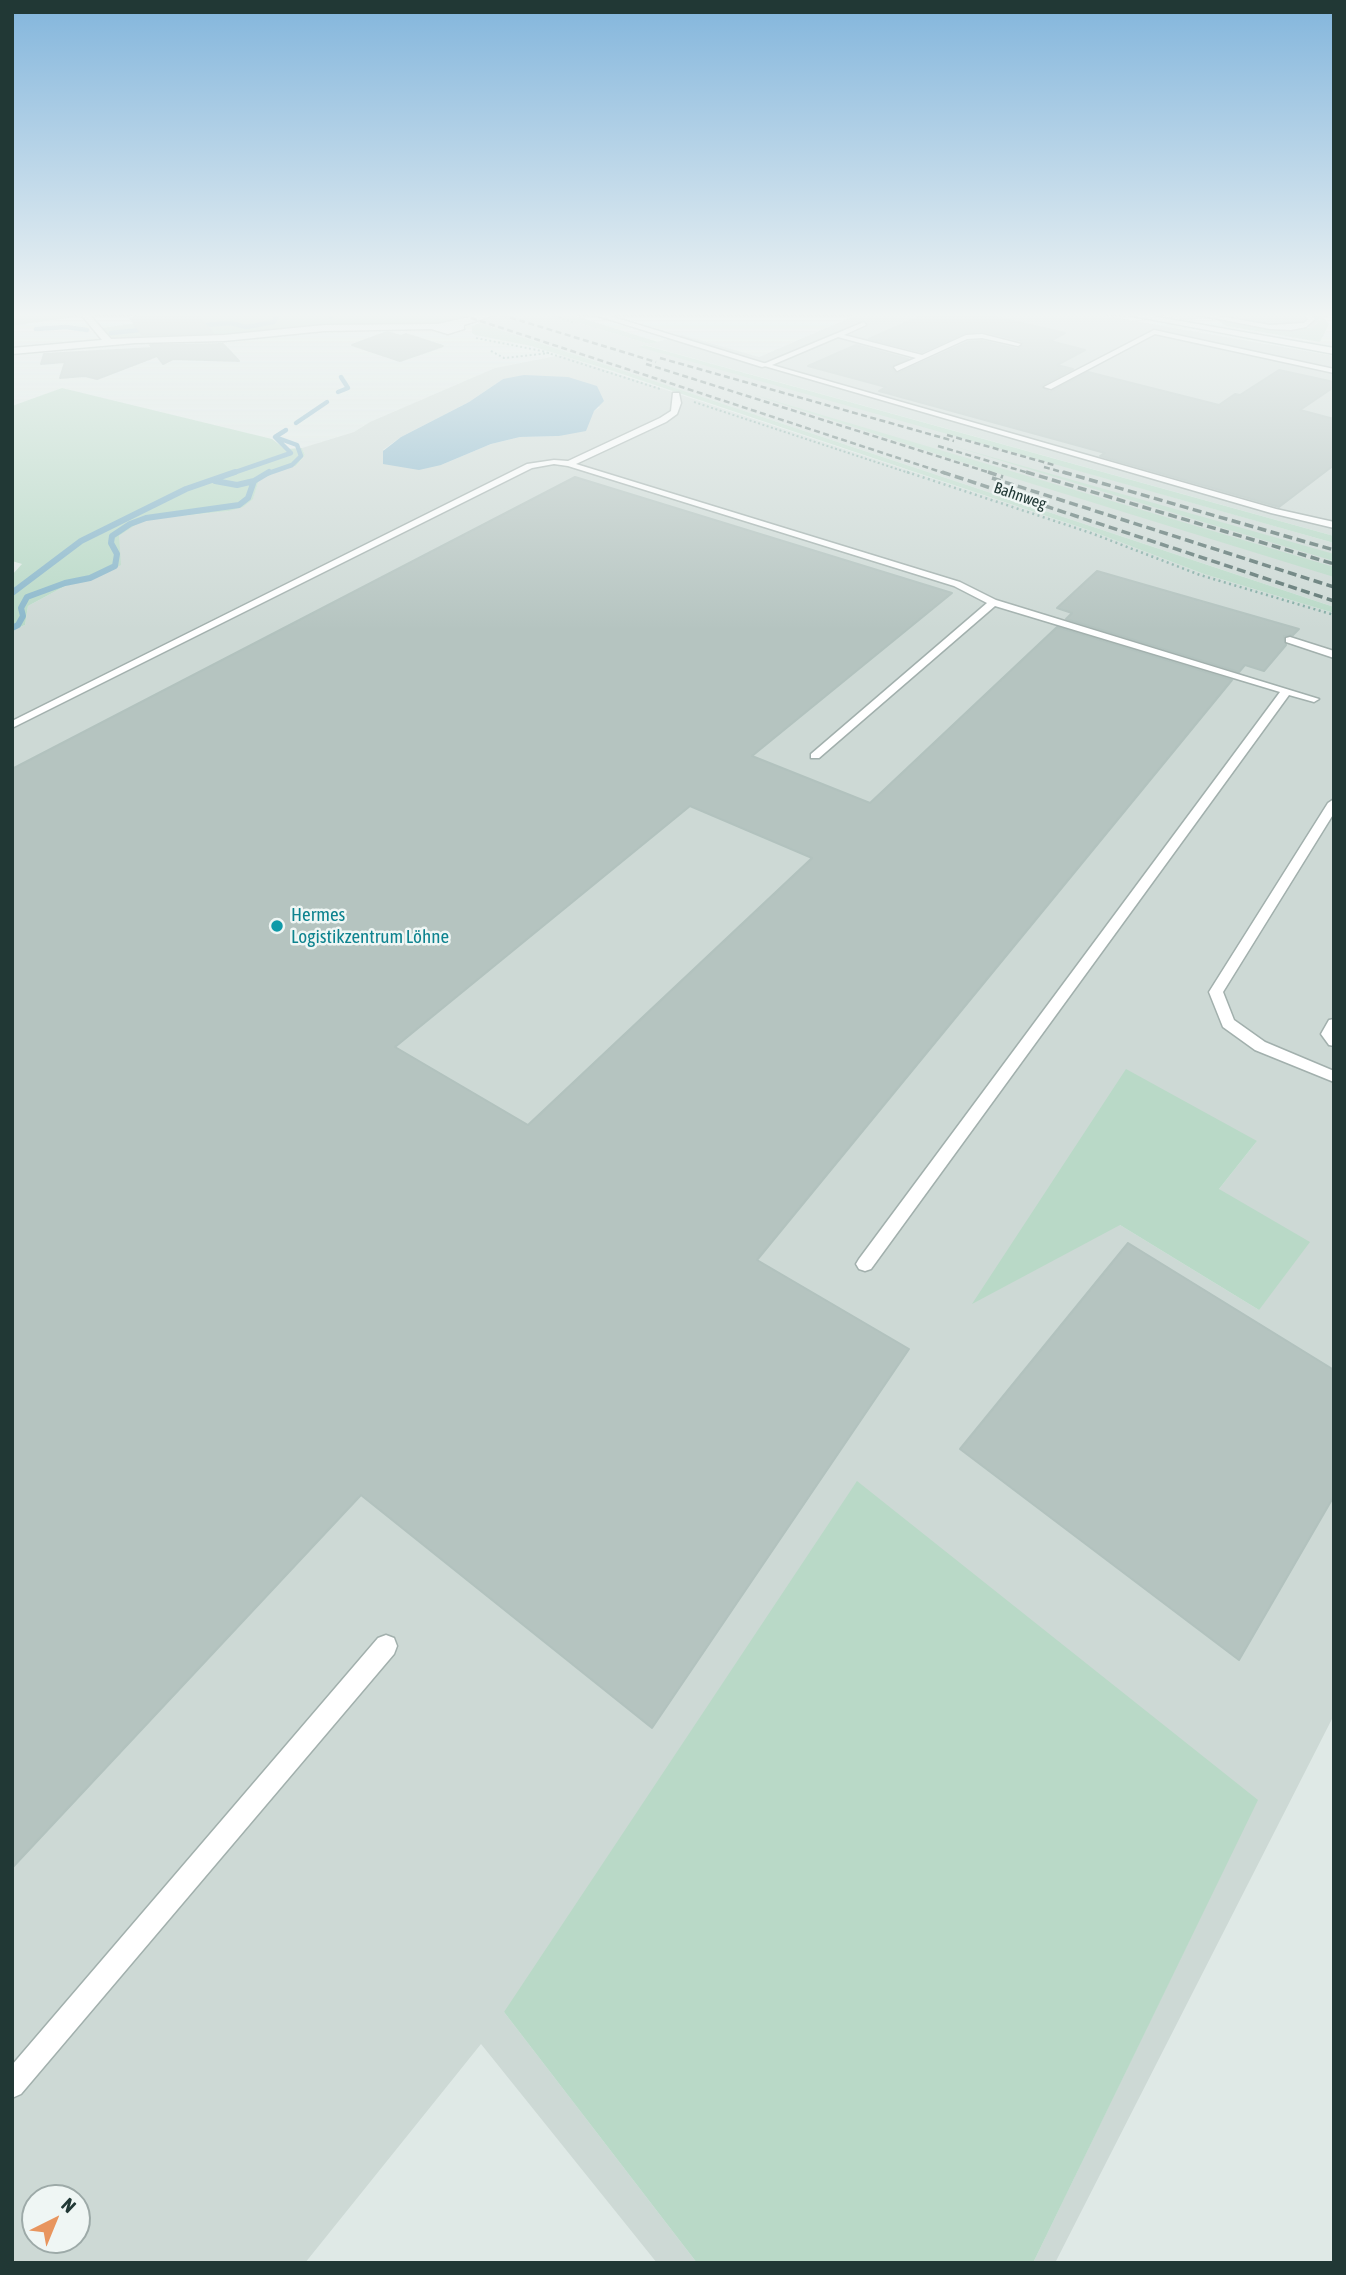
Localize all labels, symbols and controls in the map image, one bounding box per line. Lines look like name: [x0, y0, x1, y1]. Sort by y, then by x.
street label: Bahnweg: [991, 478, 1049, 514]
place label: Hermes Logistikzentrum Löhne: [291, 904, 449, 948]
marker: Hermes Logistikzentrum Löhne: [269, 918, 285, 934]
north arrow: [21, 2184, 91, 2254]
text: N: [57, 2193, 81, 2217]

